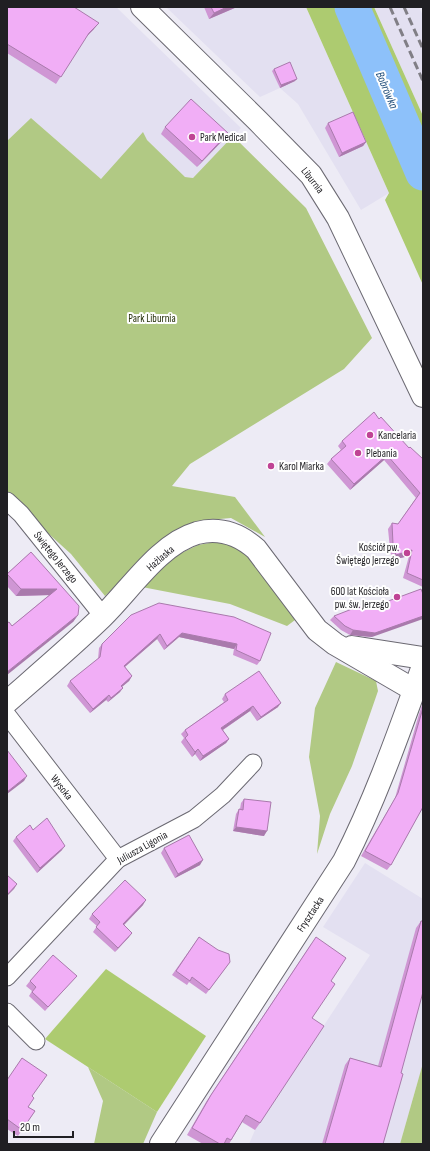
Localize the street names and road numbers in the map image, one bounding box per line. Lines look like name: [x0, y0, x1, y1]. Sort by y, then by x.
street label: Liburnia: [298, 165, 327, 196]
street label: Świętego Jerzego: [31, 529, 81, 586]
street label: Hażlaska: [144, 543, 177, 574]
street label: Wysoka: [48, 772, 75, 802]
street label: Juliusza Ligonia: [114, 828, 170, 867]
street label: Frysztacka: [294, 894, 327, 934]

